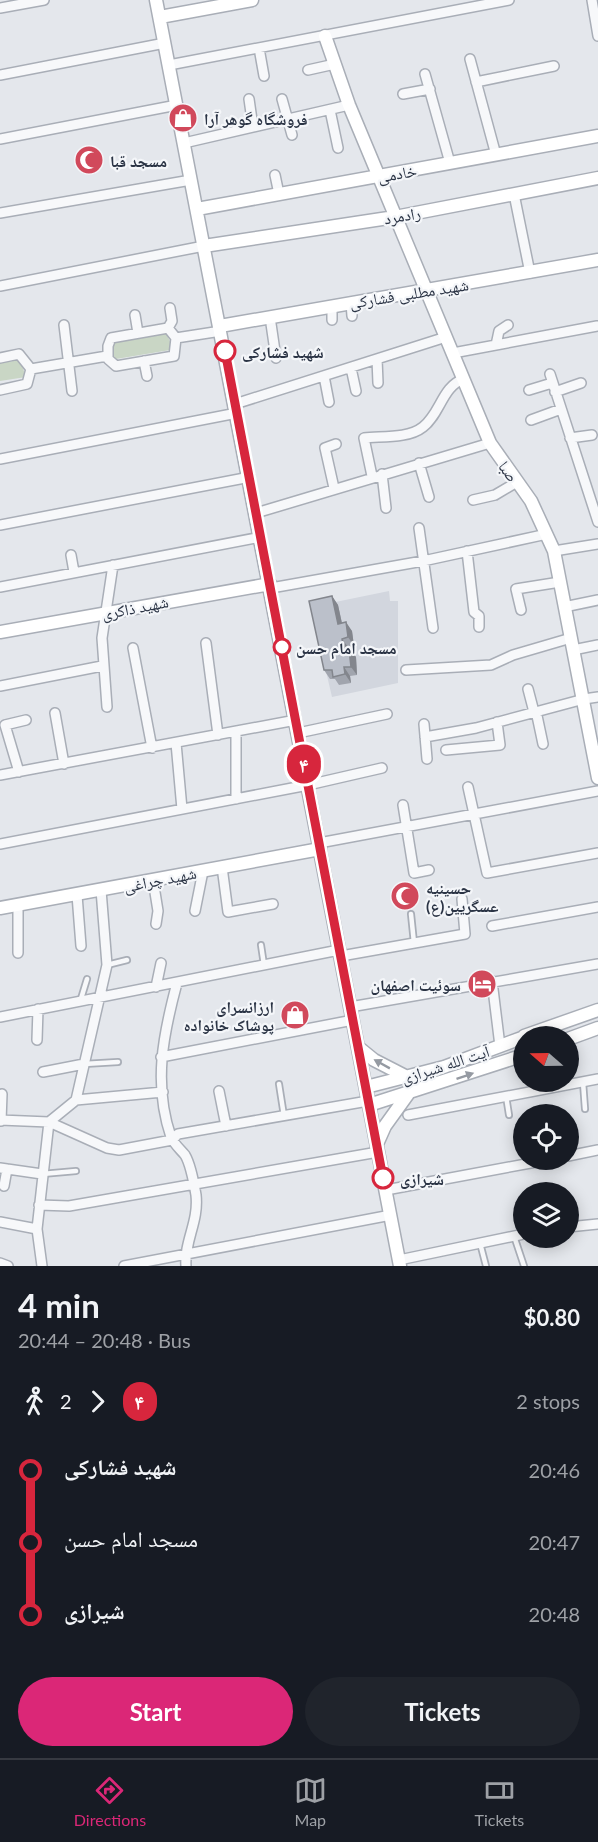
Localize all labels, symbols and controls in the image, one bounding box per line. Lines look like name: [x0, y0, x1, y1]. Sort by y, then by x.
shop icon: فروشگاه گوهر آرا: [167, 102, 199, 134]
place label: فروشگاه گوهر آرا: [204, 109, 308, 128]
mosque icon: مسجد قبا: [73, 144, 105, 176]
place label: مسجد قبا: [110, 151, 167, 170]
street label: خادمی: [376, 160, 418, 188]
street label: رادمرد: [382, 202, 422, 229]
street label: شهید مطلبی فشارکی: [348, 274, 470, 314]
marker: شهید فشارکی: [214, 340, 236, 362]
place label: شهید فشارکی: [242, 342, 324, 362]
street label: صبا: [495, 457, 523, 485]
street label: شهید ذاکری: [100, 591, 170, 625]
marker: مسجد امام حسن: [273, 638, 291, 656]
place label: مسجد امام حسن: [296, 638, 397, 660]
line badge: ۴: [284, 744, 324, 783]
text: ۴: [299, 752, 309, 777]
street label: شهید چراغی: [122, 863, 198, 897]
place label: حسینیه عسگریین(ع): [426, 878, 499, 917]
mosque icon: حسینیه عسگریین(ع): [389, 880, 421, 912]
hotel icon: سوئیت اصفهان: [466, 968, 498, 1000]
place label: سوئیت اصفهان: [370, 975, 461, 995]
place label: ارزانسرای پوشاک خانواده: [184, 997, 274, 1035]
shop icon: ارزانسرای پوشاک خانواده: [279, 999, 311, 1031]
north arrow: [513, 1026, 579, 1092]
map controls: [513, 1026, 579, 1248]
street label: آیت الله شیرازی: [399, 1041, 493, 1089]
one-way arrow: [374, 1059, 390, 1070]
one-way arrow: [456, 1070, 474, 1080]
button: locate: [513, 1104, 579, 1170]
marker: شیرازی: [372, 1167, 394, 1189]
place label: شیرازی: [400, 1169, 444, 1189]
button: layers: [513, 1182, 579, 1248]
text: 4 min: [18, 1285, 100, 1325]
text: $0.80: [524, 1304, 580, 1331]
text: 20:44 – 20:48 · Bus: [18, 1328, 191, 1352]
icon: walk: [18, 1385, 51, 1418]
icon: forward: [81, 1385, 114, 1418]
text: 2: [60, 1389, 72, 1413]
text: ۴: [135, 1389, 145, 1414]
text: 2 stops: [516, 1389, 580, 1413]
text: شهید فشارکی: [64, 1453, 176, 1480]
text: 20:46: [529, 1458, 580, 1482]
text: مسجد امام حسن: [64, 1525, 198, 1552]
text: 20:47: [529, 1530, 580, 1554]
text: شیرازی: [64, 1597, 125, 1624]
text: 20:48: [529, 1602, 580, 1626]
button: Start: [18, 1677, 293, 1746]
button: Tickets: [305, 1677, 580, 1746]
tab: Directions: [74, 1774, 146, 1829]
tab: Map: [294, 1774, 327, 1829]
tab: Tickets: [475, 1774, 524, 1829]

